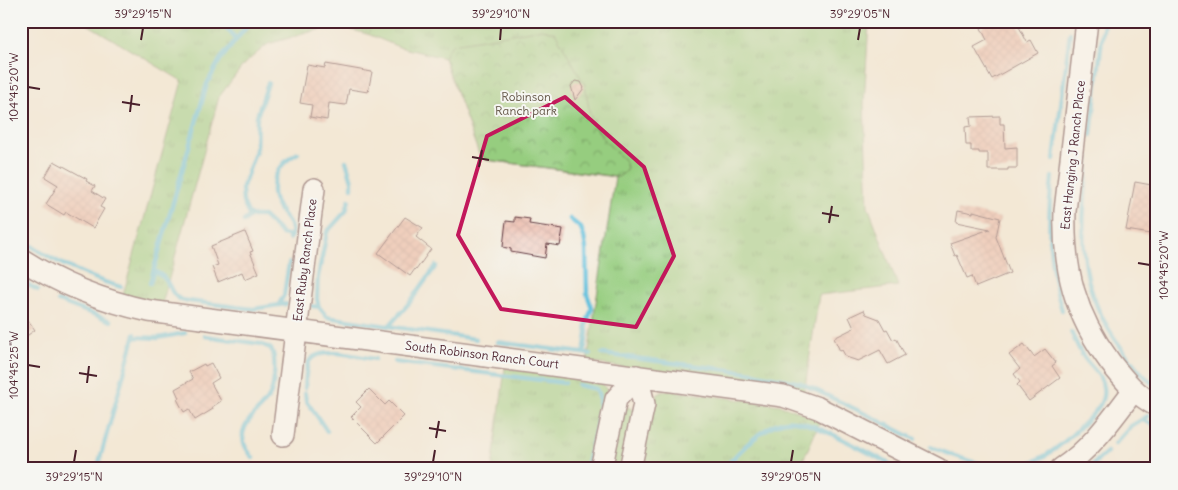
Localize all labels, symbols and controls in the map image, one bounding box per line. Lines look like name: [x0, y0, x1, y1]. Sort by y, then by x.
text: 39°29'15"N: [114, 6, 172, 21]
text: 39°29'10"N: [472, 6, 530, 21]
text: 39°29'05"N: [830, 6, 890, 21]
text: 104°45'20"W: [6, 52, 21, 121]
street label: East Hanging J Ranch Place: [1057, 80, 1088, 230]
park label: Robinson Ranch park: [495, 89, 557, 118]
street label: East Ruby Ranch Place: [290, 198, 319, 322]
text: 104°45'20"W: [1156, 230, 1171, 299]
text: 104°45'25"W: [6, 331, 21, 399]
street label: South Robinson Ranch Court: [404, 338, 560, 371]
text: 39°29'15"N: [45, 469, 103, 484]
text: 39°29'10"N: [404, 469, 462, 484]
text: 39°29'05"N: [761, 469, 821, 484]

